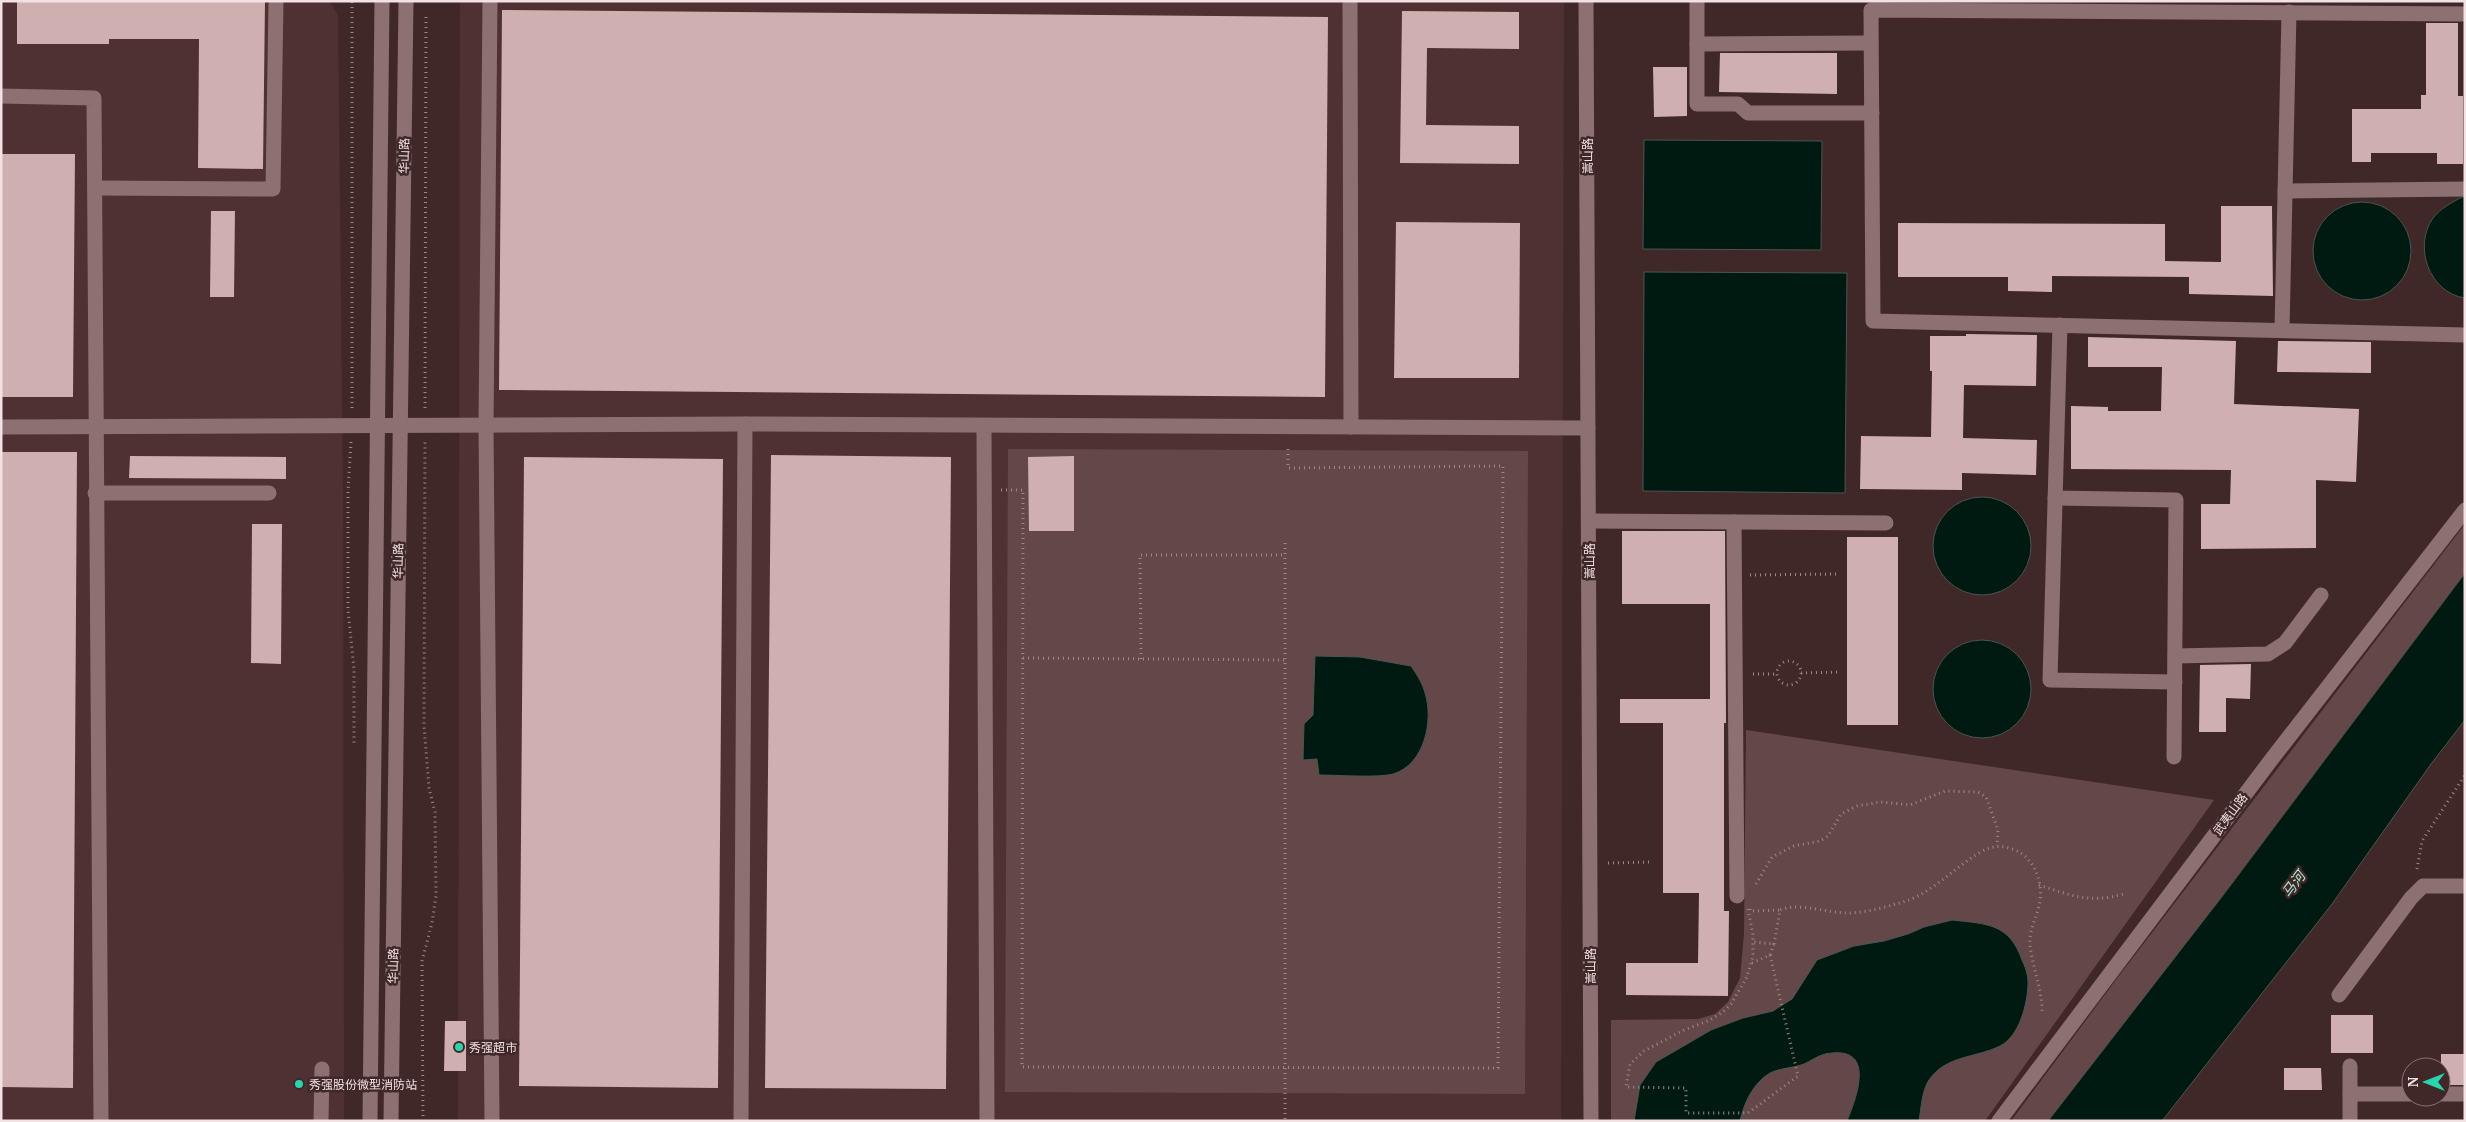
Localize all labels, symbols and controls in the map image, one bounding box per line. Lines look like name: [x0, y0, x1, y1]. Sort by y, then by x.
street label: 华山路: [396, 138, 412, 174]
street label: 嵩山路: [1580, 138, 1595, 174]
street label: 华山路: [390, 543, 406, 579]
street label: 嵩山路: [1582, 543, 1597, 579]
street label: 武夷山路: [2210, 790, 2250, 838]
water label: 马河: [2277, 865, 2311, 901]
street label: 华山路: [385, 948, 401, 984]
street label: 嵩山路: [1583, 948, 1598, 984]
place label: 秀强超市: [469, 1040, 517, 1055]
marker: 秀强超市: [453, 1041, 465, 1053]
north arrow: [2401, 1057, 2451, 1107]
text: N: [2403, 1076, 2422, 1087]
place label: 秀强股份微型消防站: [309, 1077, 417, 1092]
marker: 秀强股份微型消防站: [293, 1078, 305, 1090]

